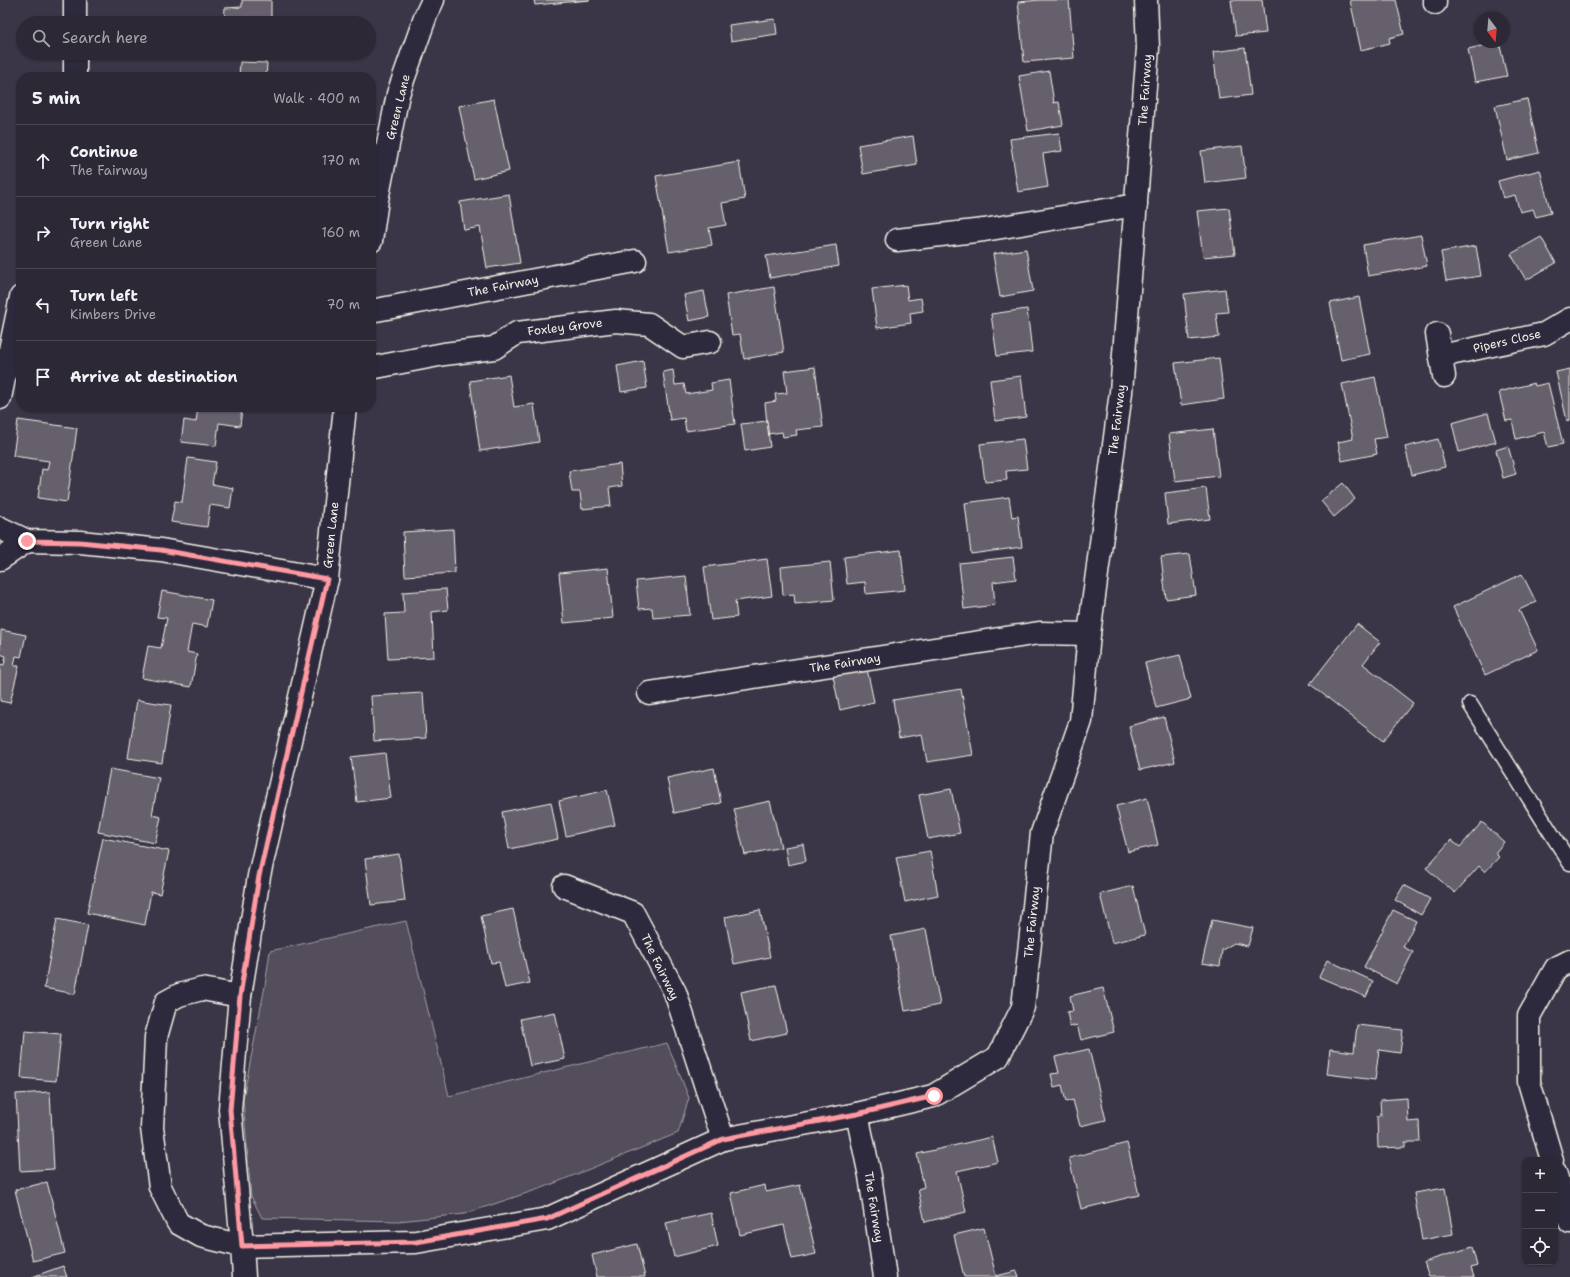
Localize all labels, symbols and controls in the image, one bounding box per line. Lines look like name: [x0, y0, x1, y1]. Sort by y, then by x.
north arrow: [1474, 12, 1510, 48]
search box: [16, 16, 376, 60]
icon: search: [30, 27, 52, 49]
text: Search here: [62, 28, 148, 48]
street label: The Fairway: [1135, 54, 1155, 126]
street label: Green Lane: [382, 72, 414, 141]
text: 5 min: [32, 87, 80, 109]
text: Walk · 400 m: [273, 90, 360, 107]
text: Continue: [70, 142, 138, 162]
icon: ahead: [32, 150, 54, 172]
text: 170 m: [322, 152, 360, 169]
text: The Fairway: [70, 162, 148, 179]
text: Turn right: [70, 214, 150, 234]
icon: right: [32, 222, 54, 244]
text: 160 m: [322, 224, 360, 241]
text: Green Lane: [70, 234, 142, 251]
street label: The Fairway: [466, 271, 540, 301]
text: Turn left: [70, 286, 138, 306]
icon: left: [32, 294, 54, 316]
text: 70 m: [326, 296, 360, 313]
text: Kimbers Drive: [70, 306, 156, 323]
street label: Foxley Grove: [527, 314, 604, 340]
street label: Pipers Close: [1471, 325, 1543, 357]
icon: arrive: [32, 366, 54, 388]
text: Arrive at destination: [70, 367, 238, 387]
street label: The Fairway: [1105, 383, 1129, 457]
street label: Green Lane: [320, 501, 342, 569]
route end: [18, 532, 36, 550]
street label: The Fairway: [808, 649, 882, 677]
street label: The Fairway: [1020, 885, 1044, 959]
street label: The Fairway: [637, 931, 683, 1003]
route start: [925, 1087, 943, 1105]
map controls: [1522, 1157, 1558, 1265]
button: +: [1522, 1157, 1558, 1193]
street label: The Fairway: [860, 1170, 888, 1244]
button: −: [1522, 1193, 1558, 1229]
button: locate: [1522, 1229, 1558, 1265]

